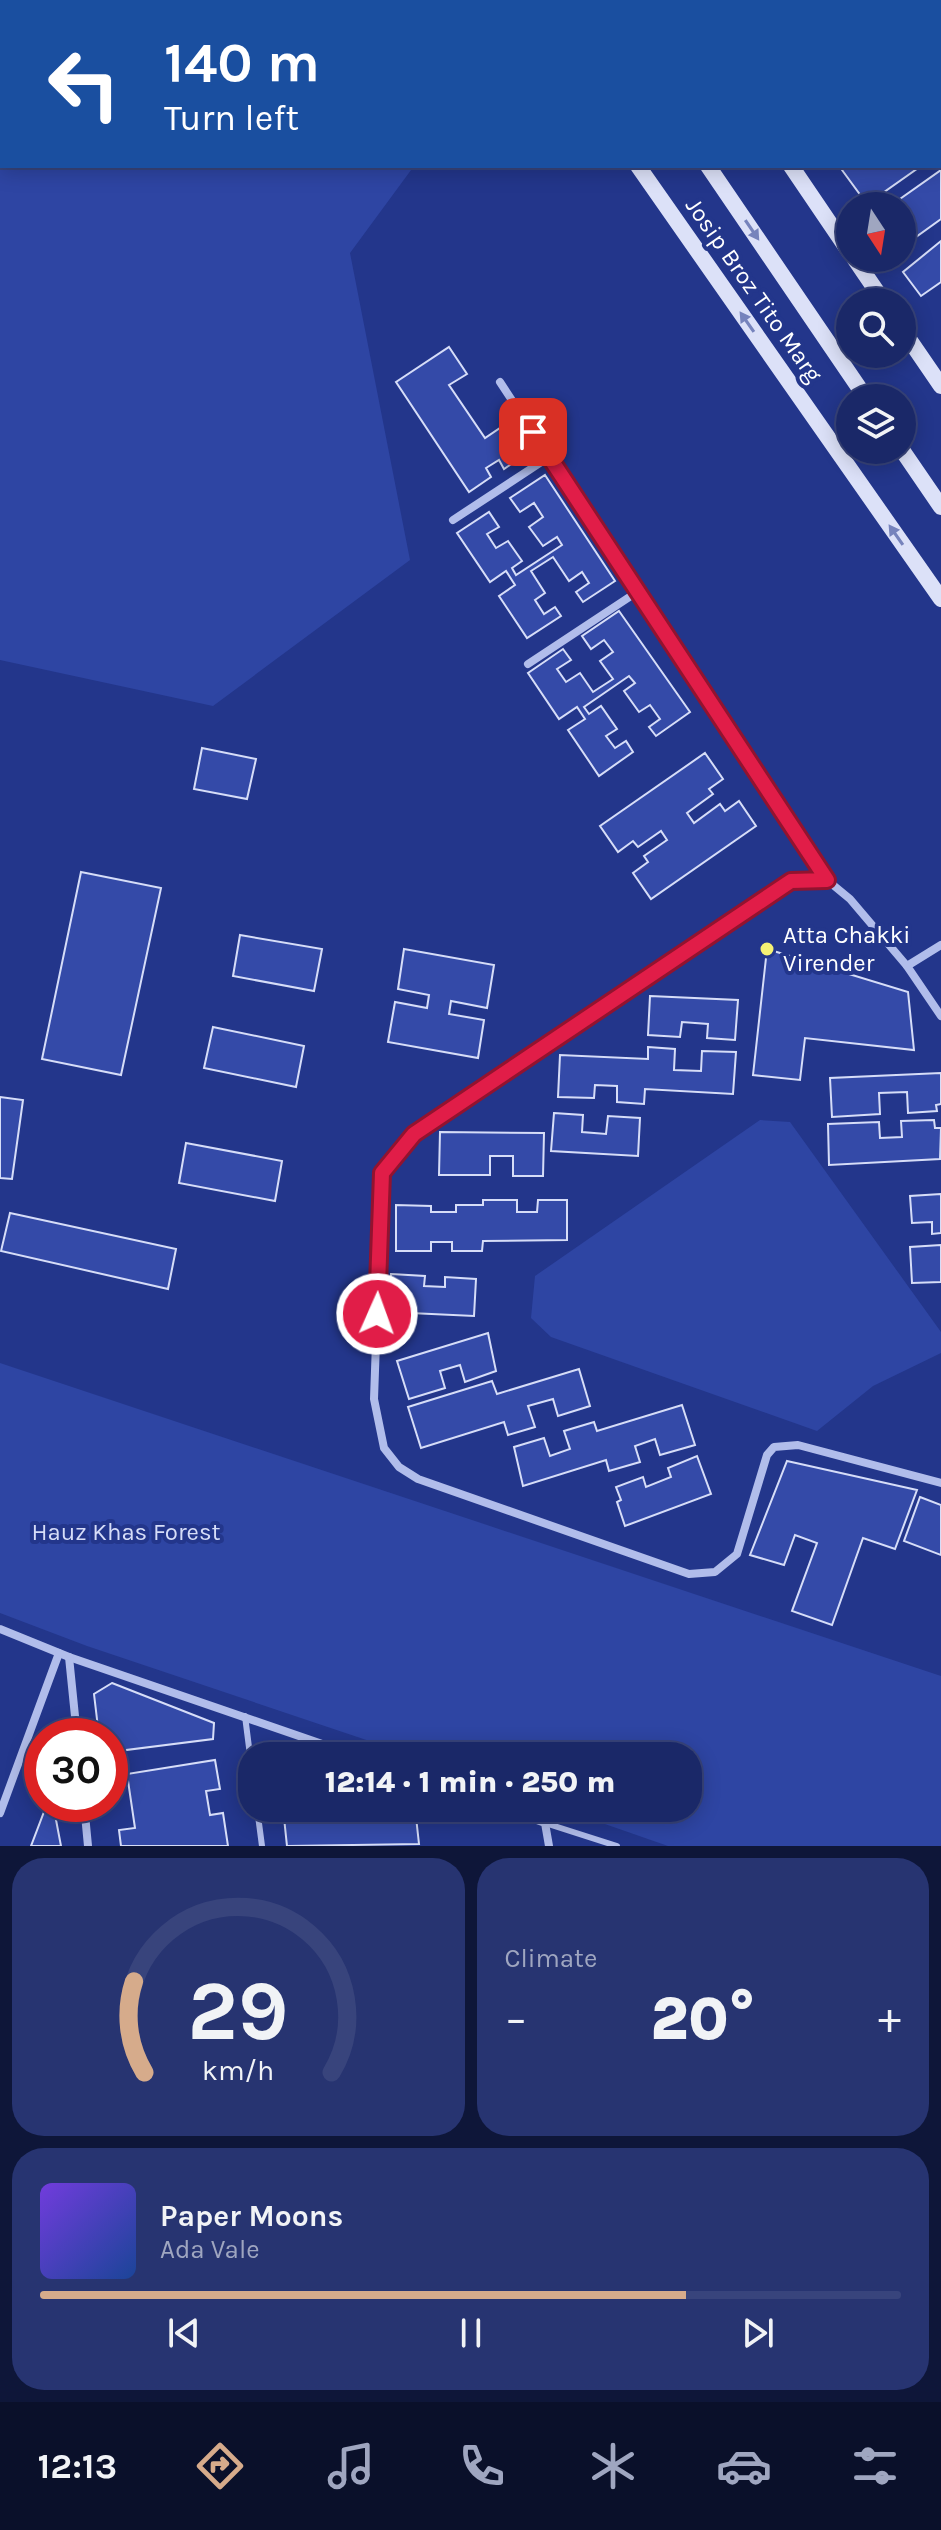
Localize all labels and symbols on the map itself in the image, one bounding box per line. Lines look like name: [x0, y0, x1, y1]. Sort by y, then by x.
street label: Josip Broz Tito Marg: [680, 192, 828, 388]
north arrow: [836, 192, 916, 272]
one-way arrow: [744, 220, 759, 241]
one-way arrow: [740, 312, 755, 333]
pin: [499, 398, 567, 466]
one-way arrow: [889, 525, 904, 546]
place label: Atta Chakki Virender: [783, 921, 910, 977]
marker: Atta Chakki Virender: [758, 940, 776, 958]
position arrow: [335, 1272, 419, 1356]
park label: Hauz Khas Forest: [31, 1518, 221, 1546]
speed limit sign: 30: [24, 1718, 128, 1822]

